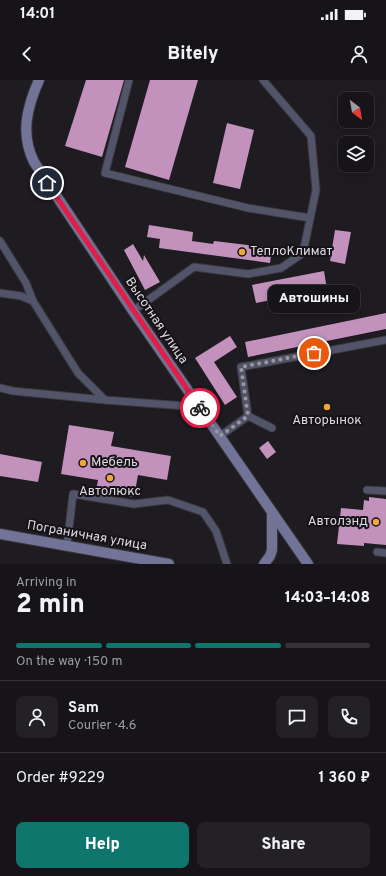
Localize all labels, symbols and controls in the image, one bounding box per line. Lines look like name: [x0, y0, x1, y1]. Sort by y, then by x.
text: 14:01: [20, 5, 55, 24]
icon: back: [16, 43, 38, 65]
text: Bitely: [168, 43, 218, 66]
icon: person: [348, 43, 370, 65]
north arrow: [338, 92, 374, 128]
map controls: [338, 92, 374, 172]
button: layers: [338, 136, 374, 172]
pin: [30, 166, 64, 200]
icon: home: [36, 172, 58, 194]
place label: ТеплоКлимат: [250, 244, 333, 260]
marker: ТеплоКлимат: [237, 247, 247, 257]
street label: Высотная улица: [121, 275, 191, 367]
callout: Автошины: [268, 285, 360, 313]
text: Автошины: [279, 291, 349, 307]
pin: [297, 336, 331, 370]
icon: bag: [303, 342, 325, 364]
courier: [180, 388, 220, 428]
icon: bike: [189, 397, 211, 419]
marker: Авторынок: [322, 402, 332, 412]
place label: Авторынок: [292, 413, 362, 429]
place label: Мебель: [91, 455, 138, 471]
marker: Мебель: [78, 458, 88, 468]
marker: Автолюкс: [105, 473, 115, 483]
place label: Автолюкс: [79, 484, 141, 500]
place label: Автолэнд: [308, 514, 368, 530]
marker: Автолэнд: [371, 517, 381, 527]
street label: Пограничная улица: [26, 518, 148, 554]
text: Arriving in: [16, 575, 77, 591]
text: 2 min: [16, 589, 85, 622]
text: 14:03–14:08: [285, 589, 370, 608]
text: On the way · 150 m: [16, 654, 122, 670]
button: person: [16, 696, 58, 738]
button: chat: [276, 696, 318, 738]
button: phone: [328, 696, 370, 738]
text: Sam: [68, 699, 99, 718]
text: Courier · 4.6: [68, 718, 136, 734]
text: Order #9229: [16, 769, 105, 788]
text: 1 360 ₽: [319, 769, 370, 788]
button: Help: [16, 822, 189, 868]
button: Share: [197, 822, 370, 868]

